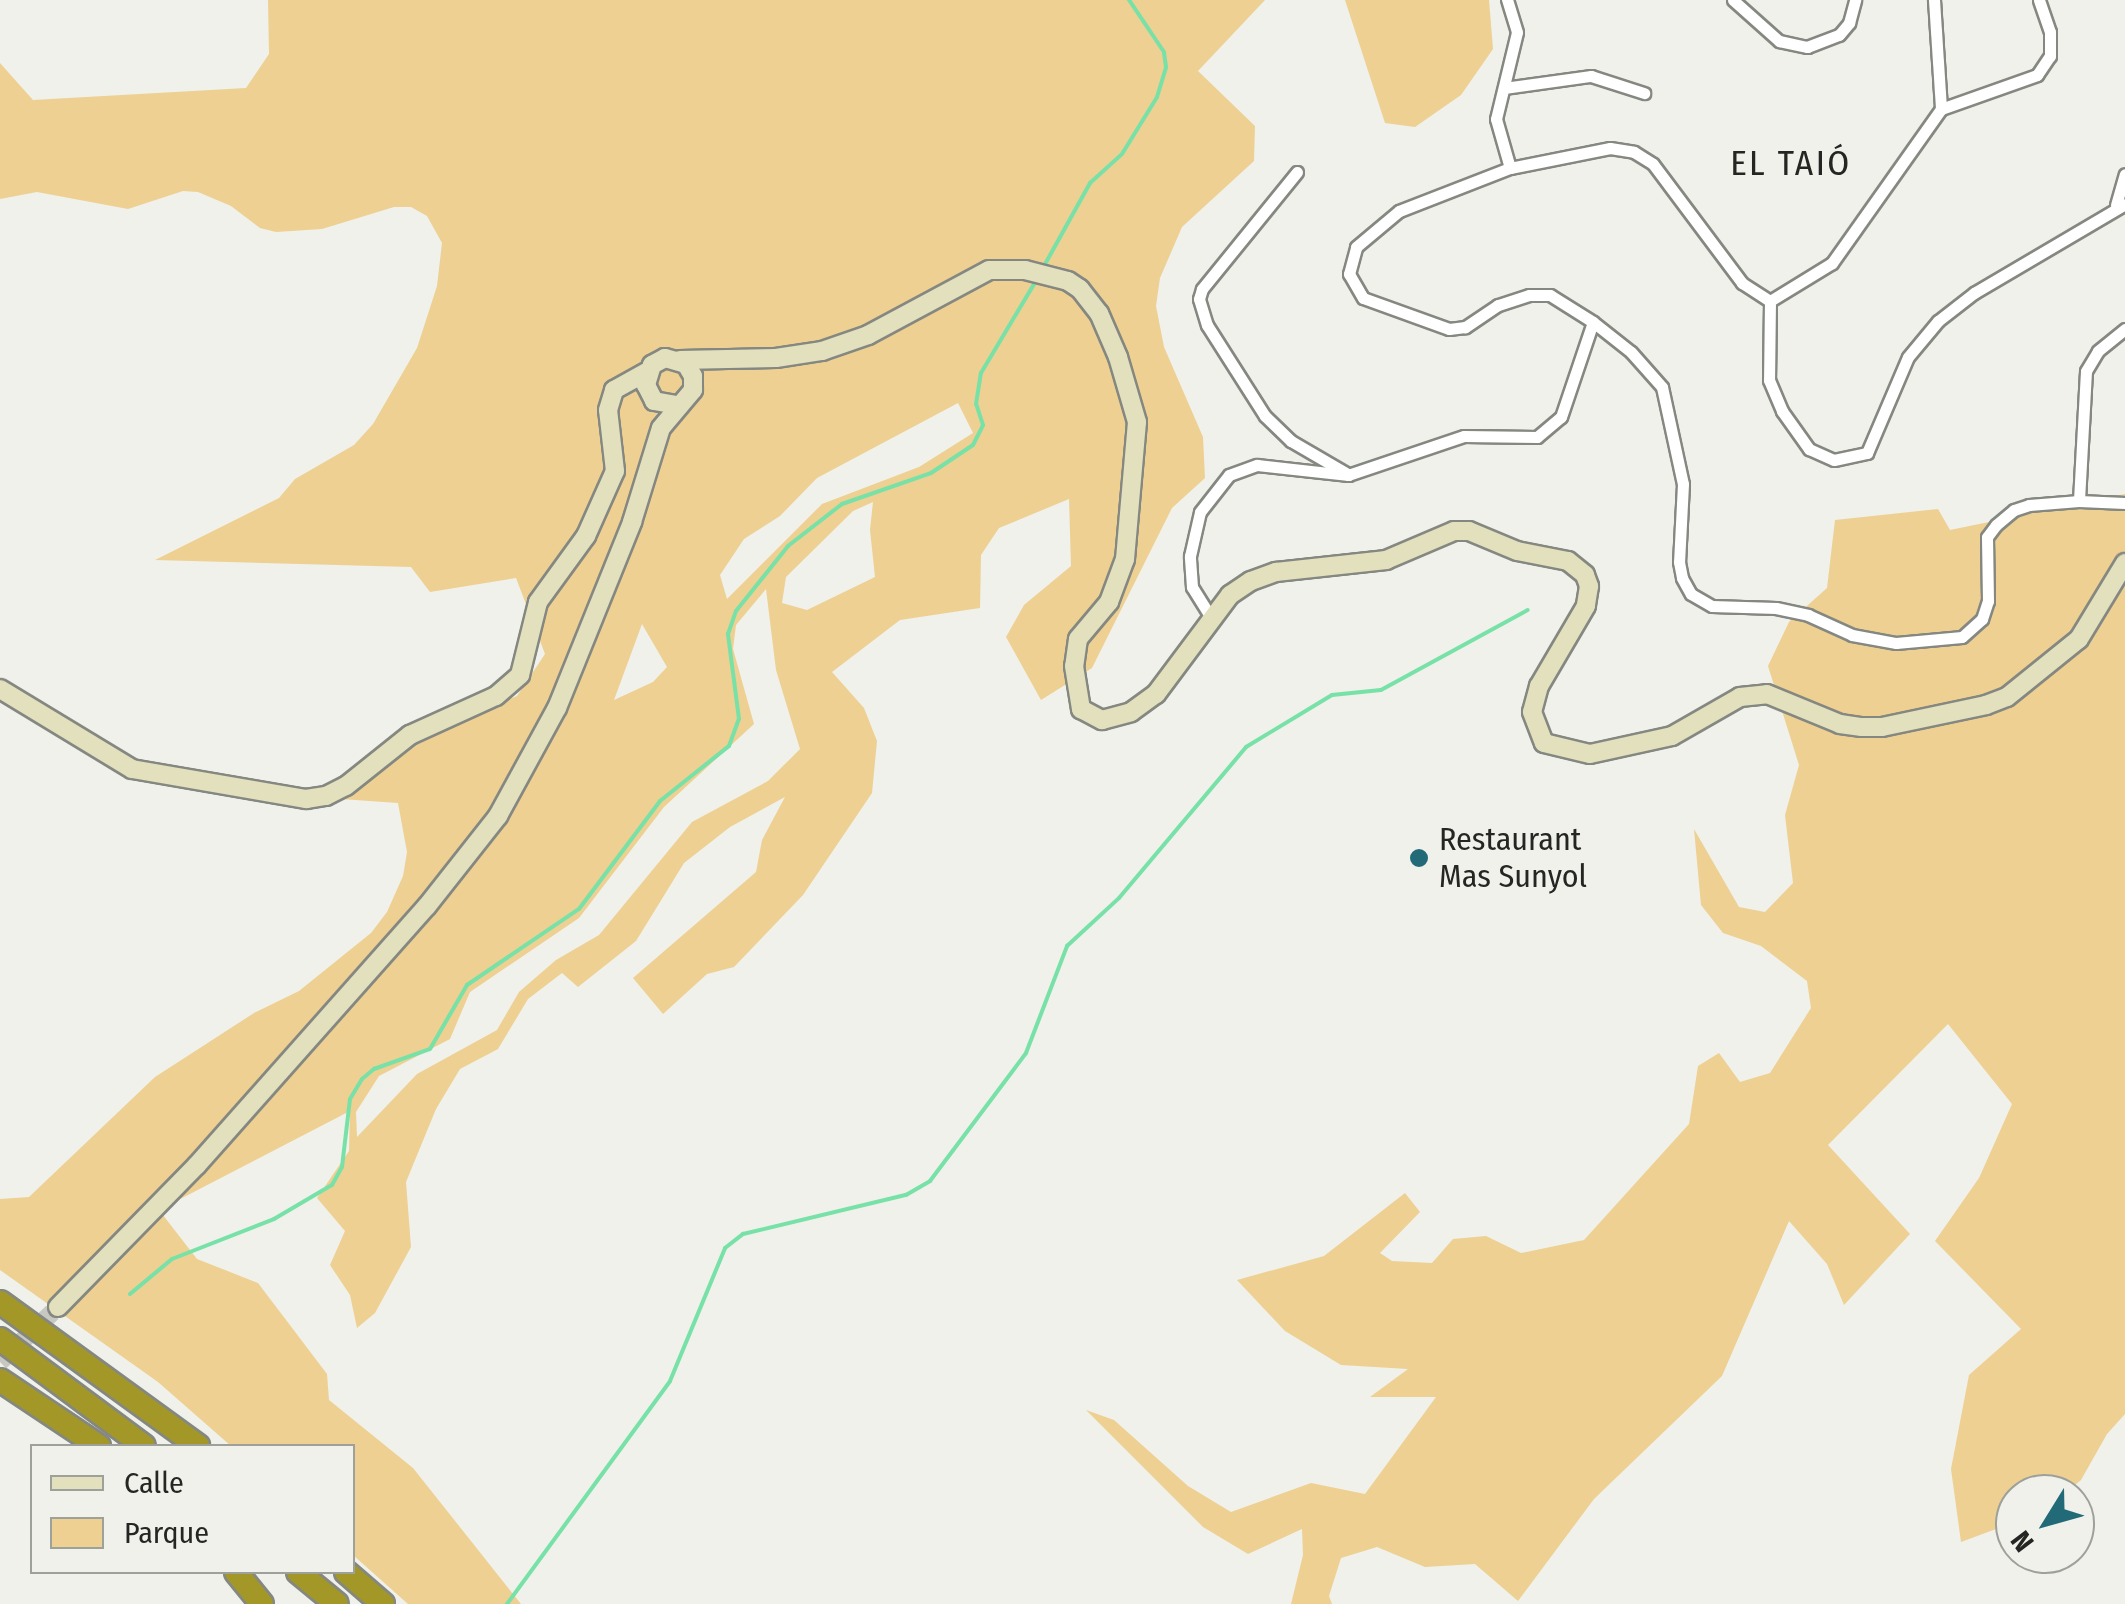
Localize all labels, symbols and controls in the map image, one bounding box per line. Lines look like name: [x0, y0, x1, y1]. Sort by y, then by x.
district label: EL TAIÓ: [1730, 142, 1852, 184]
place label: Restaurant Mas Sunyol: [1439, 821, 1587, 896]
marker: Restaurant Mas Sunyol: [1408, 847, 1430, 869]
legend: [30, 1444, 355, 1574]
text: Calle: [124, 1465, 184, 1501]
north arrow: [1995, 1474, 2095, 1574]
text: Parque: [124, 1515, 209, 1551]
text: N: [2004, 1525, 2040, 1558]

